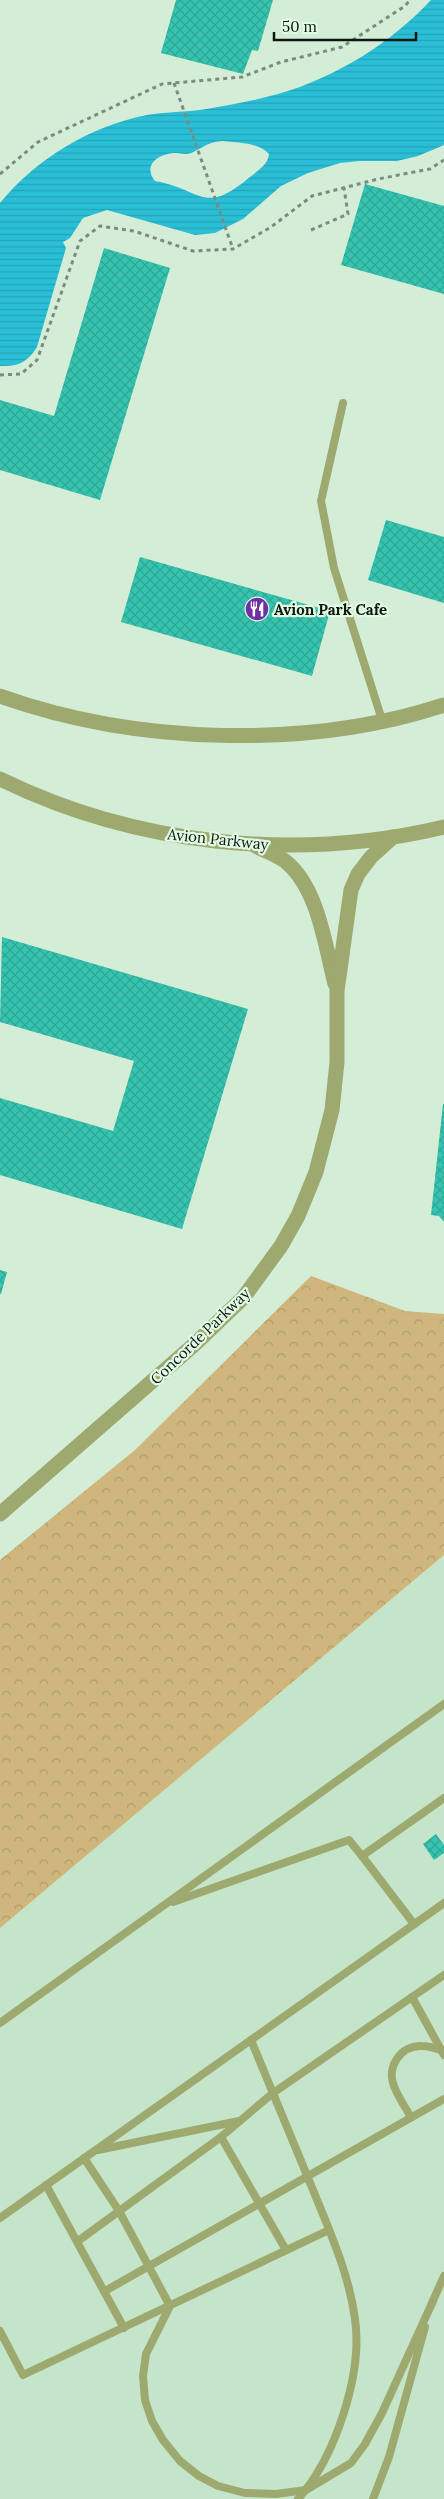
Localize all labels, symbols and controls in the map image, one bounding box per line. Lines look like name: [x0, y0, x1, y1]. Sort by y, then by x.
scale bar: [274, 10, 416, 42]
text: 50 m: [282, 17, 317, 36]
restaurant icon: Avion Park Cafe: [244, 596, 270, 622]
place label: Avion Park Cafe: [274, 600, 387, 619]
street label: Avion Parkway: [166, 824, 269, 854]
street label: Concorde Parkway: [146, 1284, 254, 1388]

